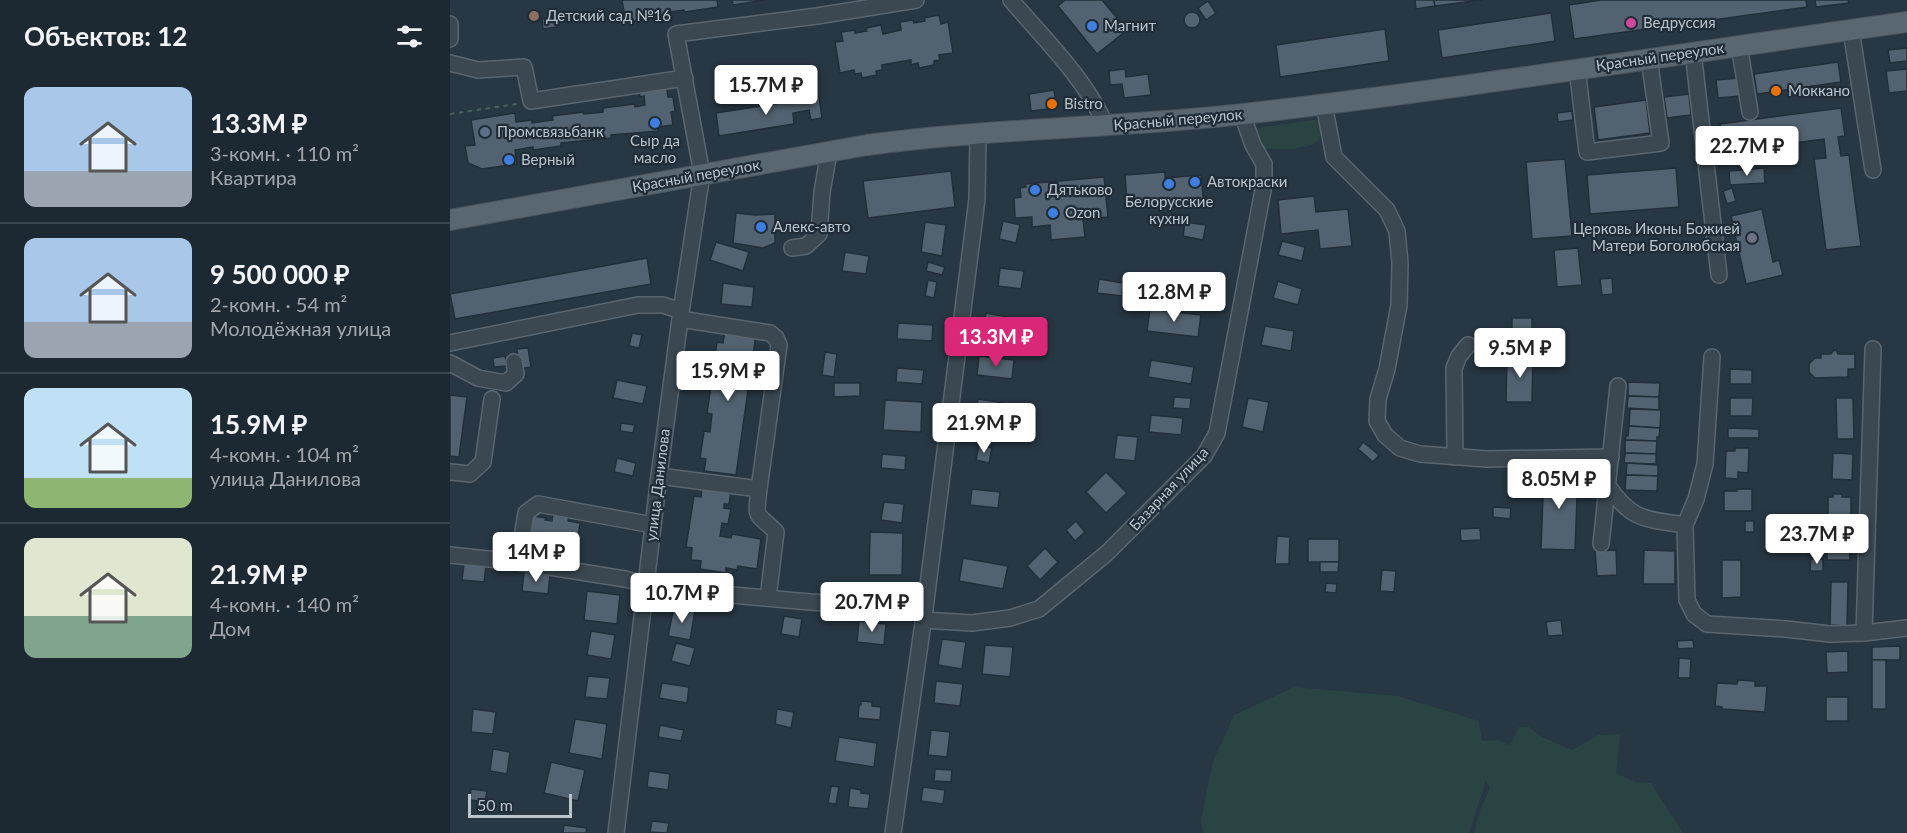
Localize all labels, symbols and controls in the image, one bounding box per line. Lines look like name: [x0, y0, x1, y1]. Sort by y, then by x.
place label: Детский сад №16: [546, 6, 671, 24]
marker: Детский сад №16: [527, 9, 541, 23]
place label: Ведруссия: [1643, 13, 1716, 31]
place label: Магнит: [1104, 16, 1156, 34]
marker: Ведруссия: [1624, 16, 1638, 30]
marker: Магнит: [1085, 19, 1099, 33]
text: Объектов: 12: [24, 20, 187, 52]
icon: filters: [393, 20, 426, 53]
street label: Красный переулок: [1595, 38, 1725, 74]
pin: 15.7M ₽: [711, 65, 821, 116]
text: 15.7M ₽: [729, 72, 803, 96]
place label: Моккано: [1788, 81, 1850, 99]
marker: Моккано: [1769, 84, 1783, 98]
place label: Bistro: [1064, 94, 1103, 112]
marker: Bistro: [1045, 97, 1059, 111]
street label: Красный переулок: [1113, 104, 1243, 134]
text: 13.3M ₽: [210, 107, 307, 139]
icon: home: [72, 111, 144, 183]
marker: Сыр да масло: [648, 116, 662, 130]
place label: Промсвязьбанк: [497, 122, 604, 140]
marker: Промсвязьбанк: [478, 125, 492, 139]
pin: 22.7M ₽: [1692, 126, 1802, 177]
place label: Сыр да масло: [630, 131, 680, 166]
text: 22.7M ₽: [1710, 133, 1784, 157]
text: 3-комн. · 110 m²: [210, 141, 359, 165]
place label: Верный: [521, 150, 575, 168]
marker: Верный: [502, 153, 516, 167]
street label: Красный переулок: [631, 155, 761, 195]
text: Квартира: [210, 165, 297, 189]
place label: Автокраски: [1207, 172, 1287, 190]
marker: Автокраски: [1188, 175, 1202, 189]
marker: Белорусские кухни: [1162, 177, 1176, 191]
place label: Дятьково: [1047, 180, 1113, 198]
marker: Дятьково: [1028, 183, 1042, 197]
place label: Белорусские кухни: [1125, 192, 1213, 227]
place label: Ozon: [1065, 203, 1100, 221]
marker: Ozon: [1046, 206, 1060, 220]
place label: Алекс-авто: [773, 217, 851, 235]
place label: Церковь Иконы Божией Матери Боголюбская: [1573, 219, 1740, 254]
marker: Алекс-авто: [754, 220, 768, 234]
marker: Церковь Иконы Божией Матери Боголюбская: [1745, 231, 1759, 245]
text: 9 500 000 ₽: [210, 258, 350, 290]
icon: home: [72, 262, 144, 334]
pin: 12.8M ₽: [1119, 272, 1229, 323]
text: 12.8M ₽: [1137, 279, 1211, 303]
text: 2-комн. · 54 m²: [210, 292, 347, 316]
text: Молодёжная улица: [210, 316, 391, 340]
pin: 13.3M ₽: [941, 317, 1051, 368]
text: 13.3M ₽: [959, 324, 1033, 348]
pin: 9.5M ₽: [1471, 328, 1569, 379]
text: 9.5M ₽: [1488, 335, 1552, 359]
pin: 15.9M ₽: [673, 351, 783, 402]
text: 15.9M ₽: [691, 358, 765, 382]
pin: 21.9M ₽: [929, 403, 1039, 454]
text: 15.9M ₽: [210, 408, 307, 440]
text: 21.9M ₽: [947, 410, 1021, 434]
icon: home: [72, 412, 144, 484]
street label: улица Данилова: [641, 428, 673, 542]
text: 4-комн. · 104 m²: [210, 442, 359, 466]
street label: Базарная улица: [1125, 443, 1211, 534]
pin: 8.05M ₽: [1504, 459, 1614, 510]
text: улица Данилова: [210, 466, 361, 490]
text: 8.05M ₽: [1522, 466, 1596, 490]
pin: 23.7M ₽: [1762, 514, 1872, 565]
text: 23.7M ₽: [1780, 521, 1854, 545]
pin: 14M ₽: [494, 532, 578, 583]
text: 14M ₽: [507, 539, 565, 563]
text: 21.9M ₽: [210, 558, 307, 590]
icon: home: [72, 562, 144, 634]
pin: 10.7M ₽: [627, 573, 737, 624]
text: 10.7M ₽: [645, 580, 719, 604]
pin: 20.7M ₽: [817, 582, 927, 633]
text: 20.7M ₽: [835, 589, 909, 613]
text: 4-комн. · 140 m²: [210, 592, 359, 616]
text: Дом: [210, 616, 251, 640]
scale bar: [468, 791, 572, 818]
text: 50 m: [477, 795, 513, 814]

